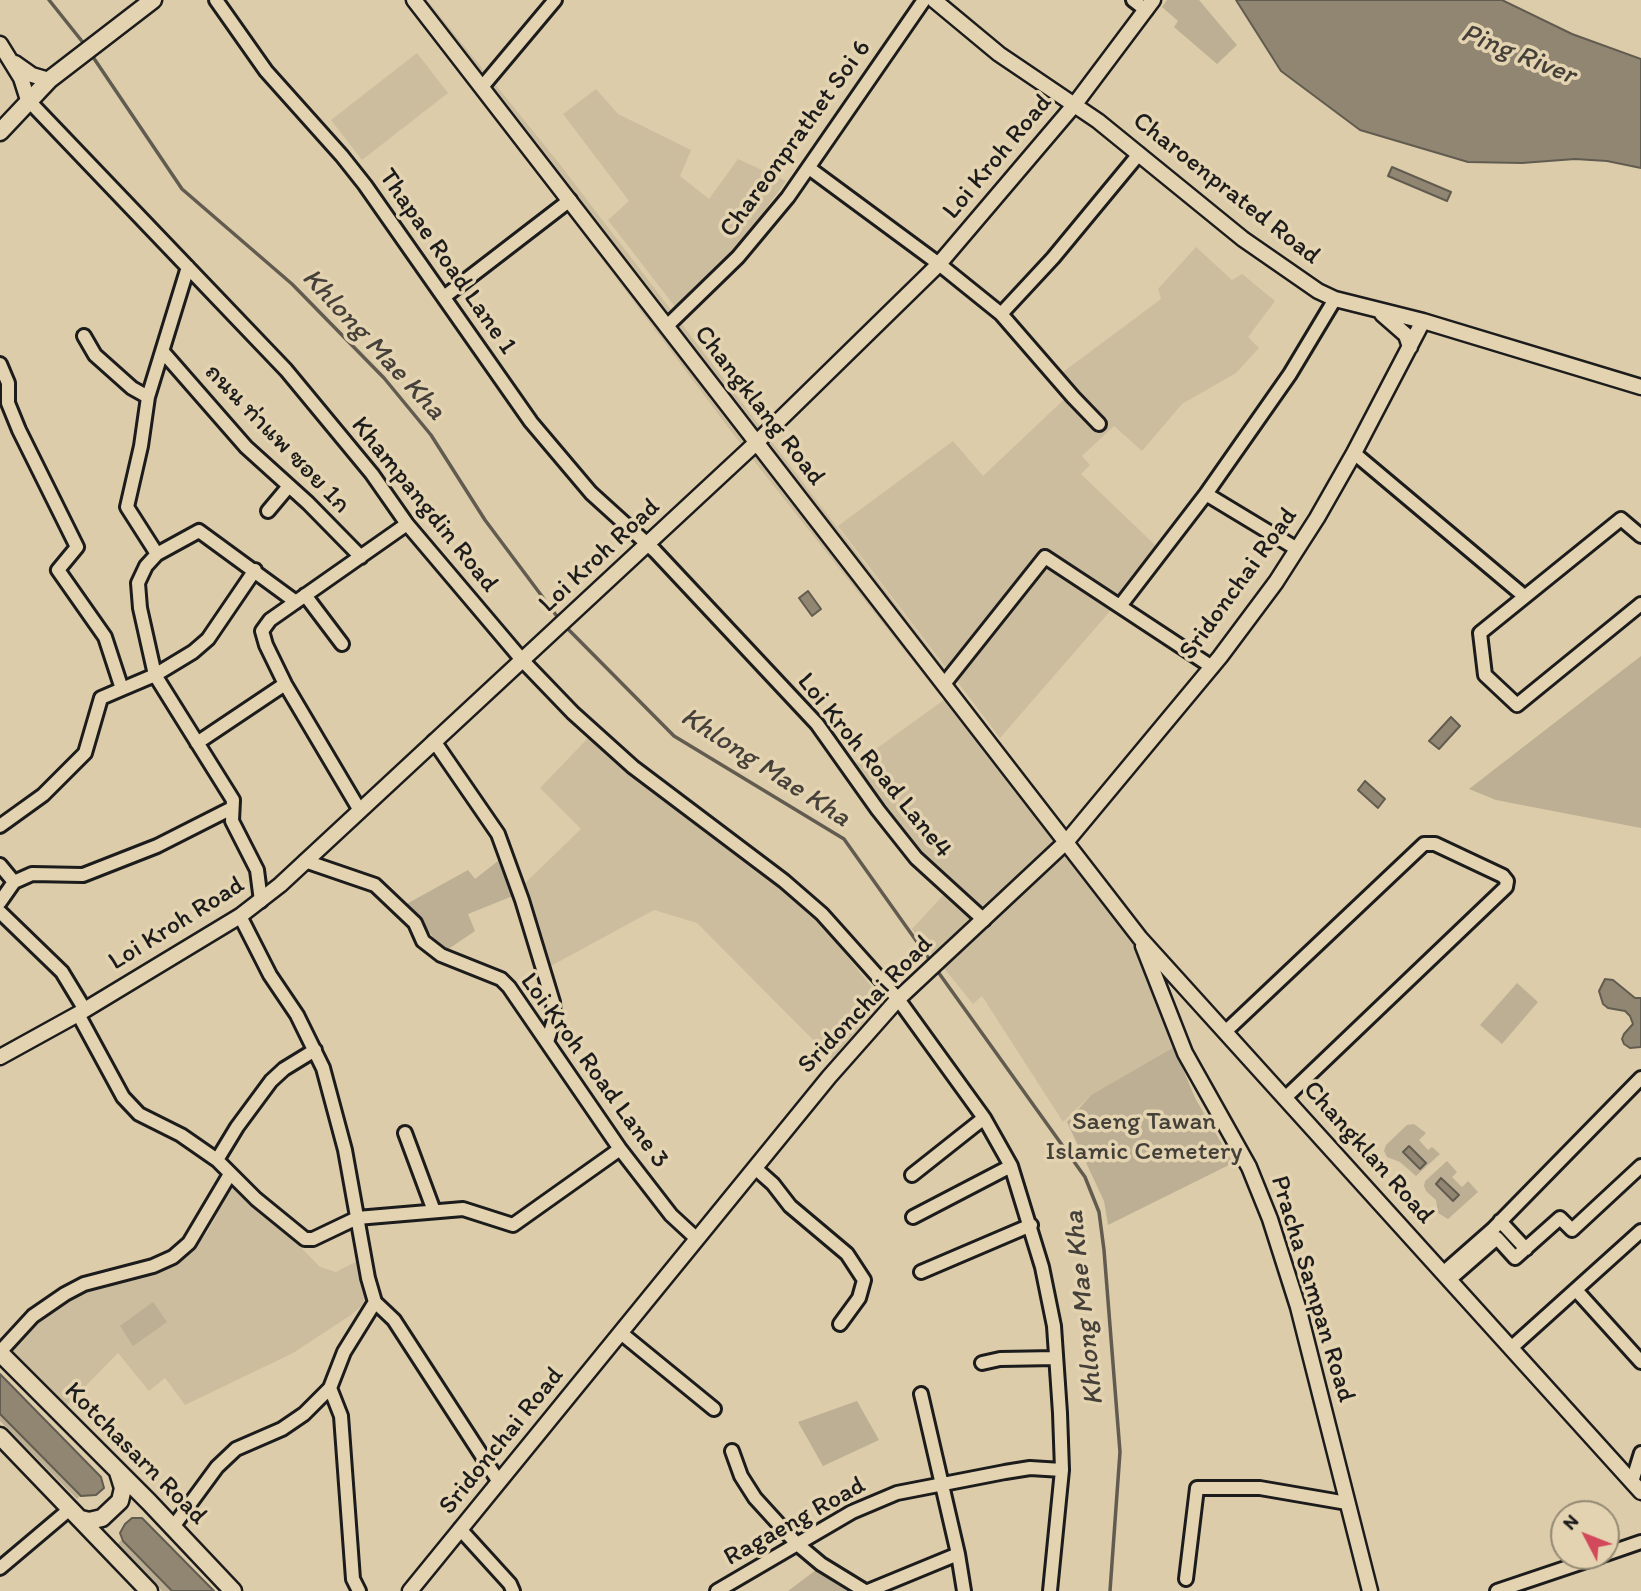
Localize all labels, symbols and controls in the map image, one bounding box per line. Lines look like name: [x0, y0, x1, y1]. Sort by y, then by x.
water label: Ping River: [1456, 17, 1580, 93]
street label: Chareonprathet Soi 6: [714, 34, 878, 244]
street label: Loi Kroh Road: [937, 88, 1059, 226]
street label: Charoenprated Road: [1126, 106, 1326, 272]
street label: Thapae Road Lane 1: [371, 163, 523, 361]
water label: Khlong Mae Kha: [294, 262, 452, 428]
street label: Changklang Road: [687, 320, 831, 492]
street label: ถนน ท่าแพ ซอย 1ก: [197, 357, 357, 521]
street label: Khampangdin Road: [344, 411, 504, 599]
street label: Loi Kroh Road: [533, 492, 667, 620]
street label: Sridonchai Road: [1173, 502, 1305, 666]
street label: Loi Kroh Road Lane4: [790, 667, 958, 865]
water label: Khlong Mae Kha: [674, 701, 856, 835]
street label: Loi Kroh Road: [103, 870, 251, 978]
street label: Sridonchai Road: [792, 929, 940, 1081]
street label: Loi Kroh Road Lane 3: [513, 967, 675, 1175]
street label: Changklan Road: [1296, 1075, 1440, 1231]
park label: Saeng Tawan Islamic Cemetery: [1046, 1106, 1242, 1168]
street label: Pracha Sampan Road: [1263, 1172, 1361, 1406]
water label: Khlong Mae Kha: [1058, 1209, 1112, 1407]
street label: Sridonchai Road: [433, 1361, 571, 1521]
street label: Kotchasarn Road: [57, 1376, 213, 1532]
street label: Ragaeng Road: [719, 1470, 871, 1574]
north arrow: [1550, 1500, 1620, 1570]
text: N: [1558, 1509, 1583, 1534]

